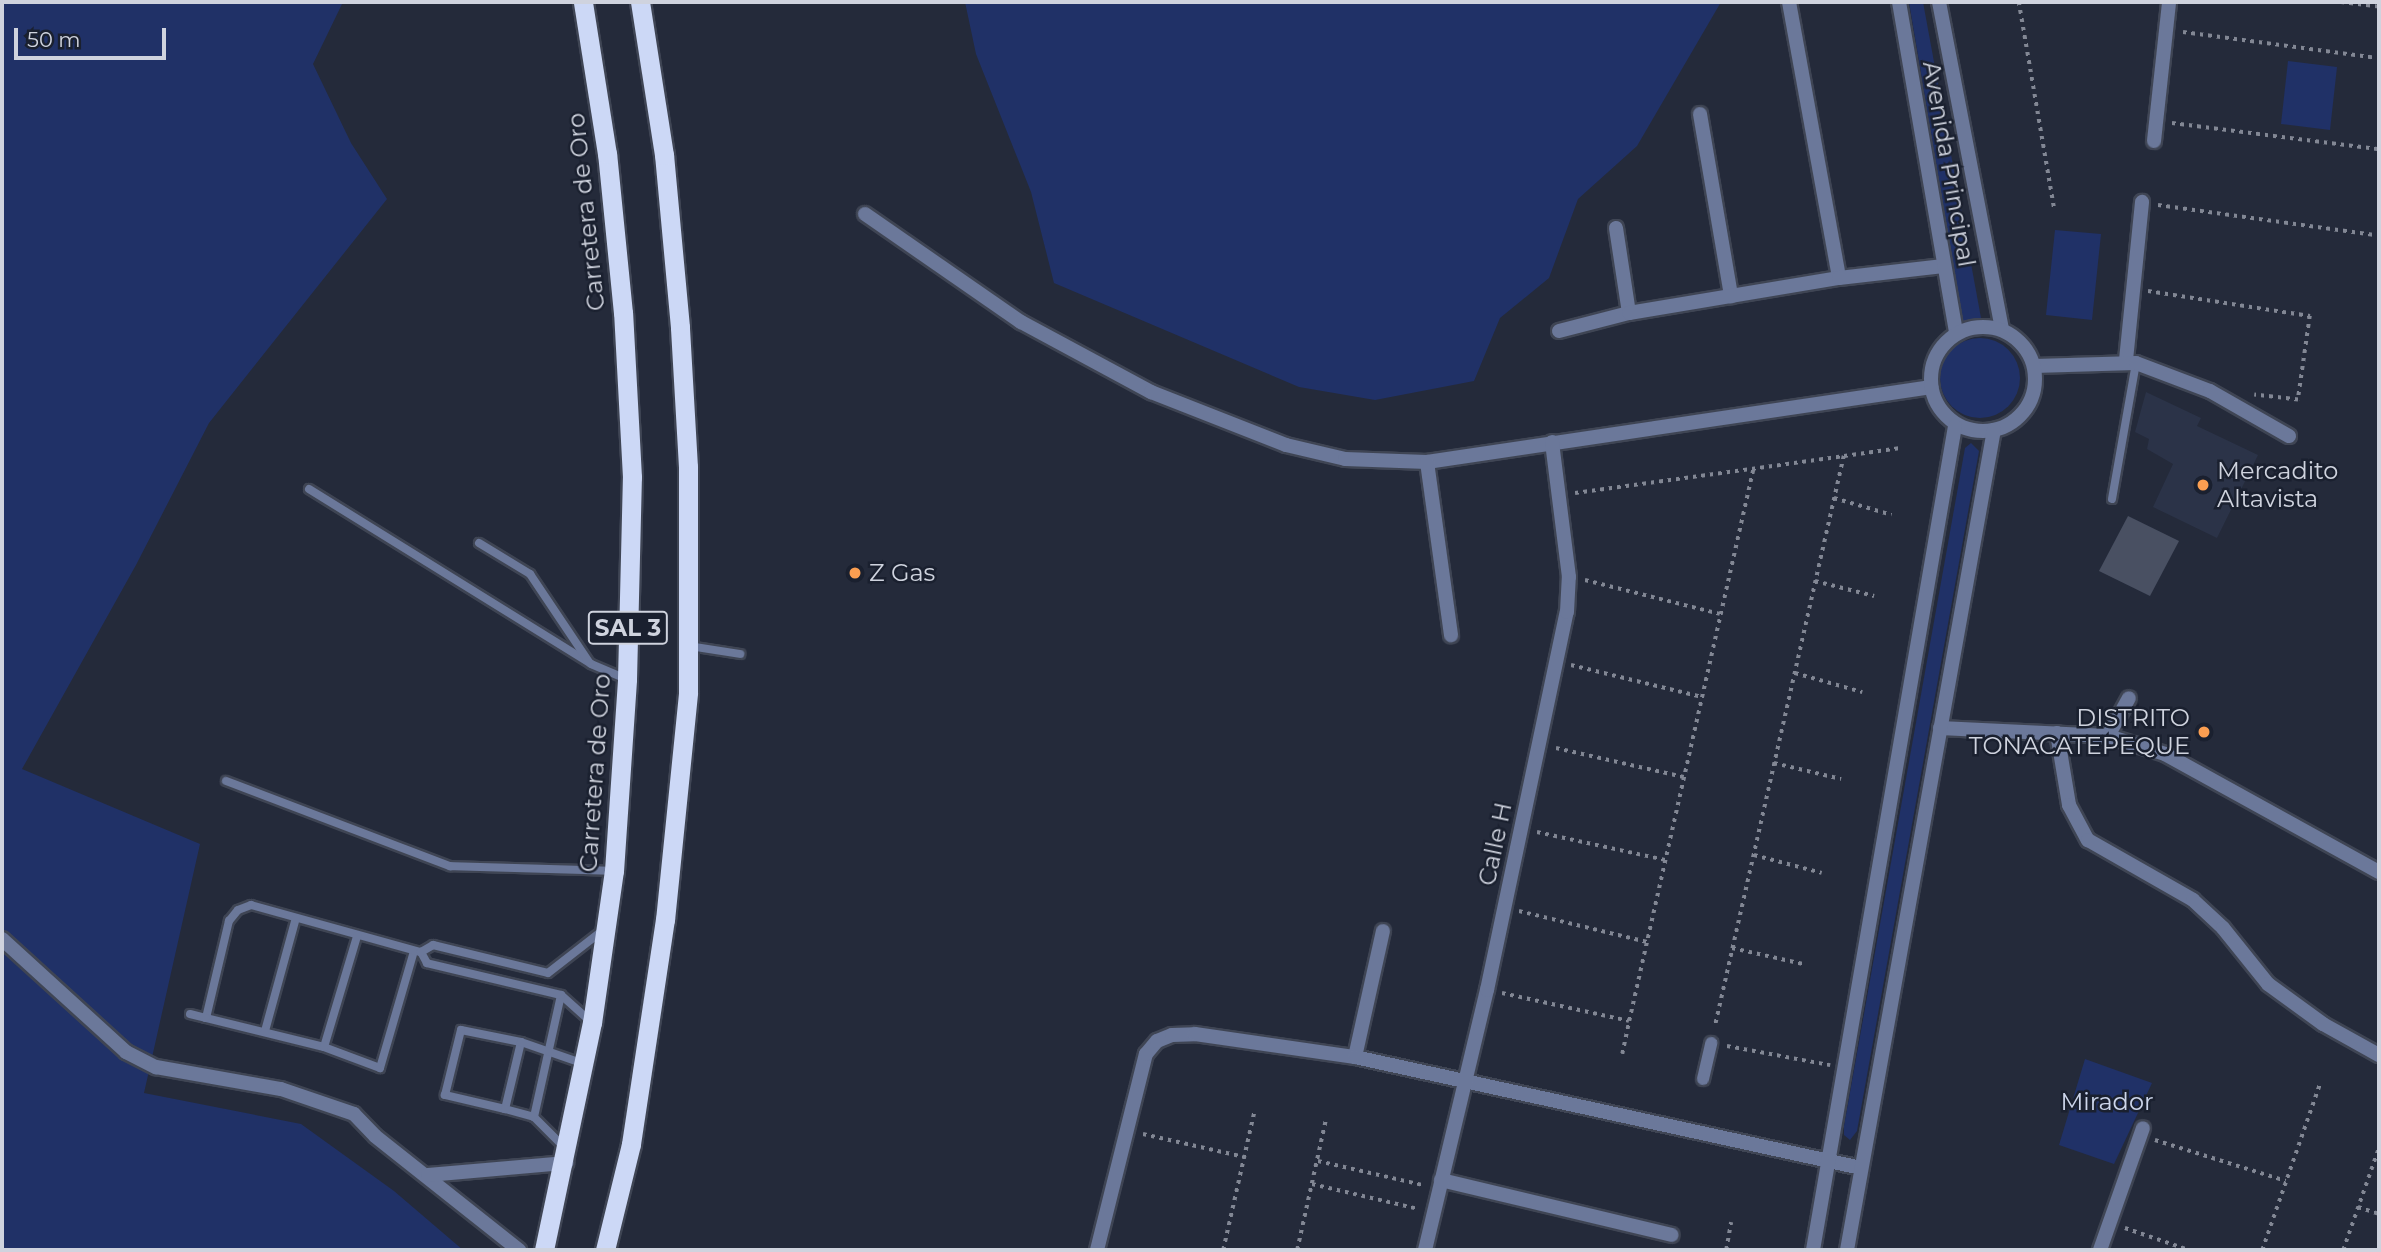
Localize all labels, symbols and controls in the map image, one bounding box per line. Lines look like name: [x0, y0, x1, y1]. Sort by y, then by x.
scale bar: [18, 14, 170, 58]
text: 50 m: [27, 27, 81, 52]
street label: Avenida Principal: [1917, 59, 1981, 269]
street label: Carretera de Oro: [561, 112, 611, 312]
place label: Mercadito Altavista: [2217, 457, 2338, 513]
marker: Mercadito Altavista: [2195, 477, 2211, 493]
place label: Z Gas: [869, 559, 935, 587]
marker: Z Gas: [847, 565, 863, 581]
road number: SAL 3: [588, 608, 668, 648]
street label: Carretera de Oro: [574, 673, 616, 873]
place label: DISTRITO TONACATEPEQUE: [1969, 704, 2190, 760]
marker: DISTRITO TONACATEPEQUE: [2196, 724, 2212, 740]
street label: Calle H: [1472, 800, 1518, 888]
park label: Mirador: [2060, 1088, 2154, 1116]

